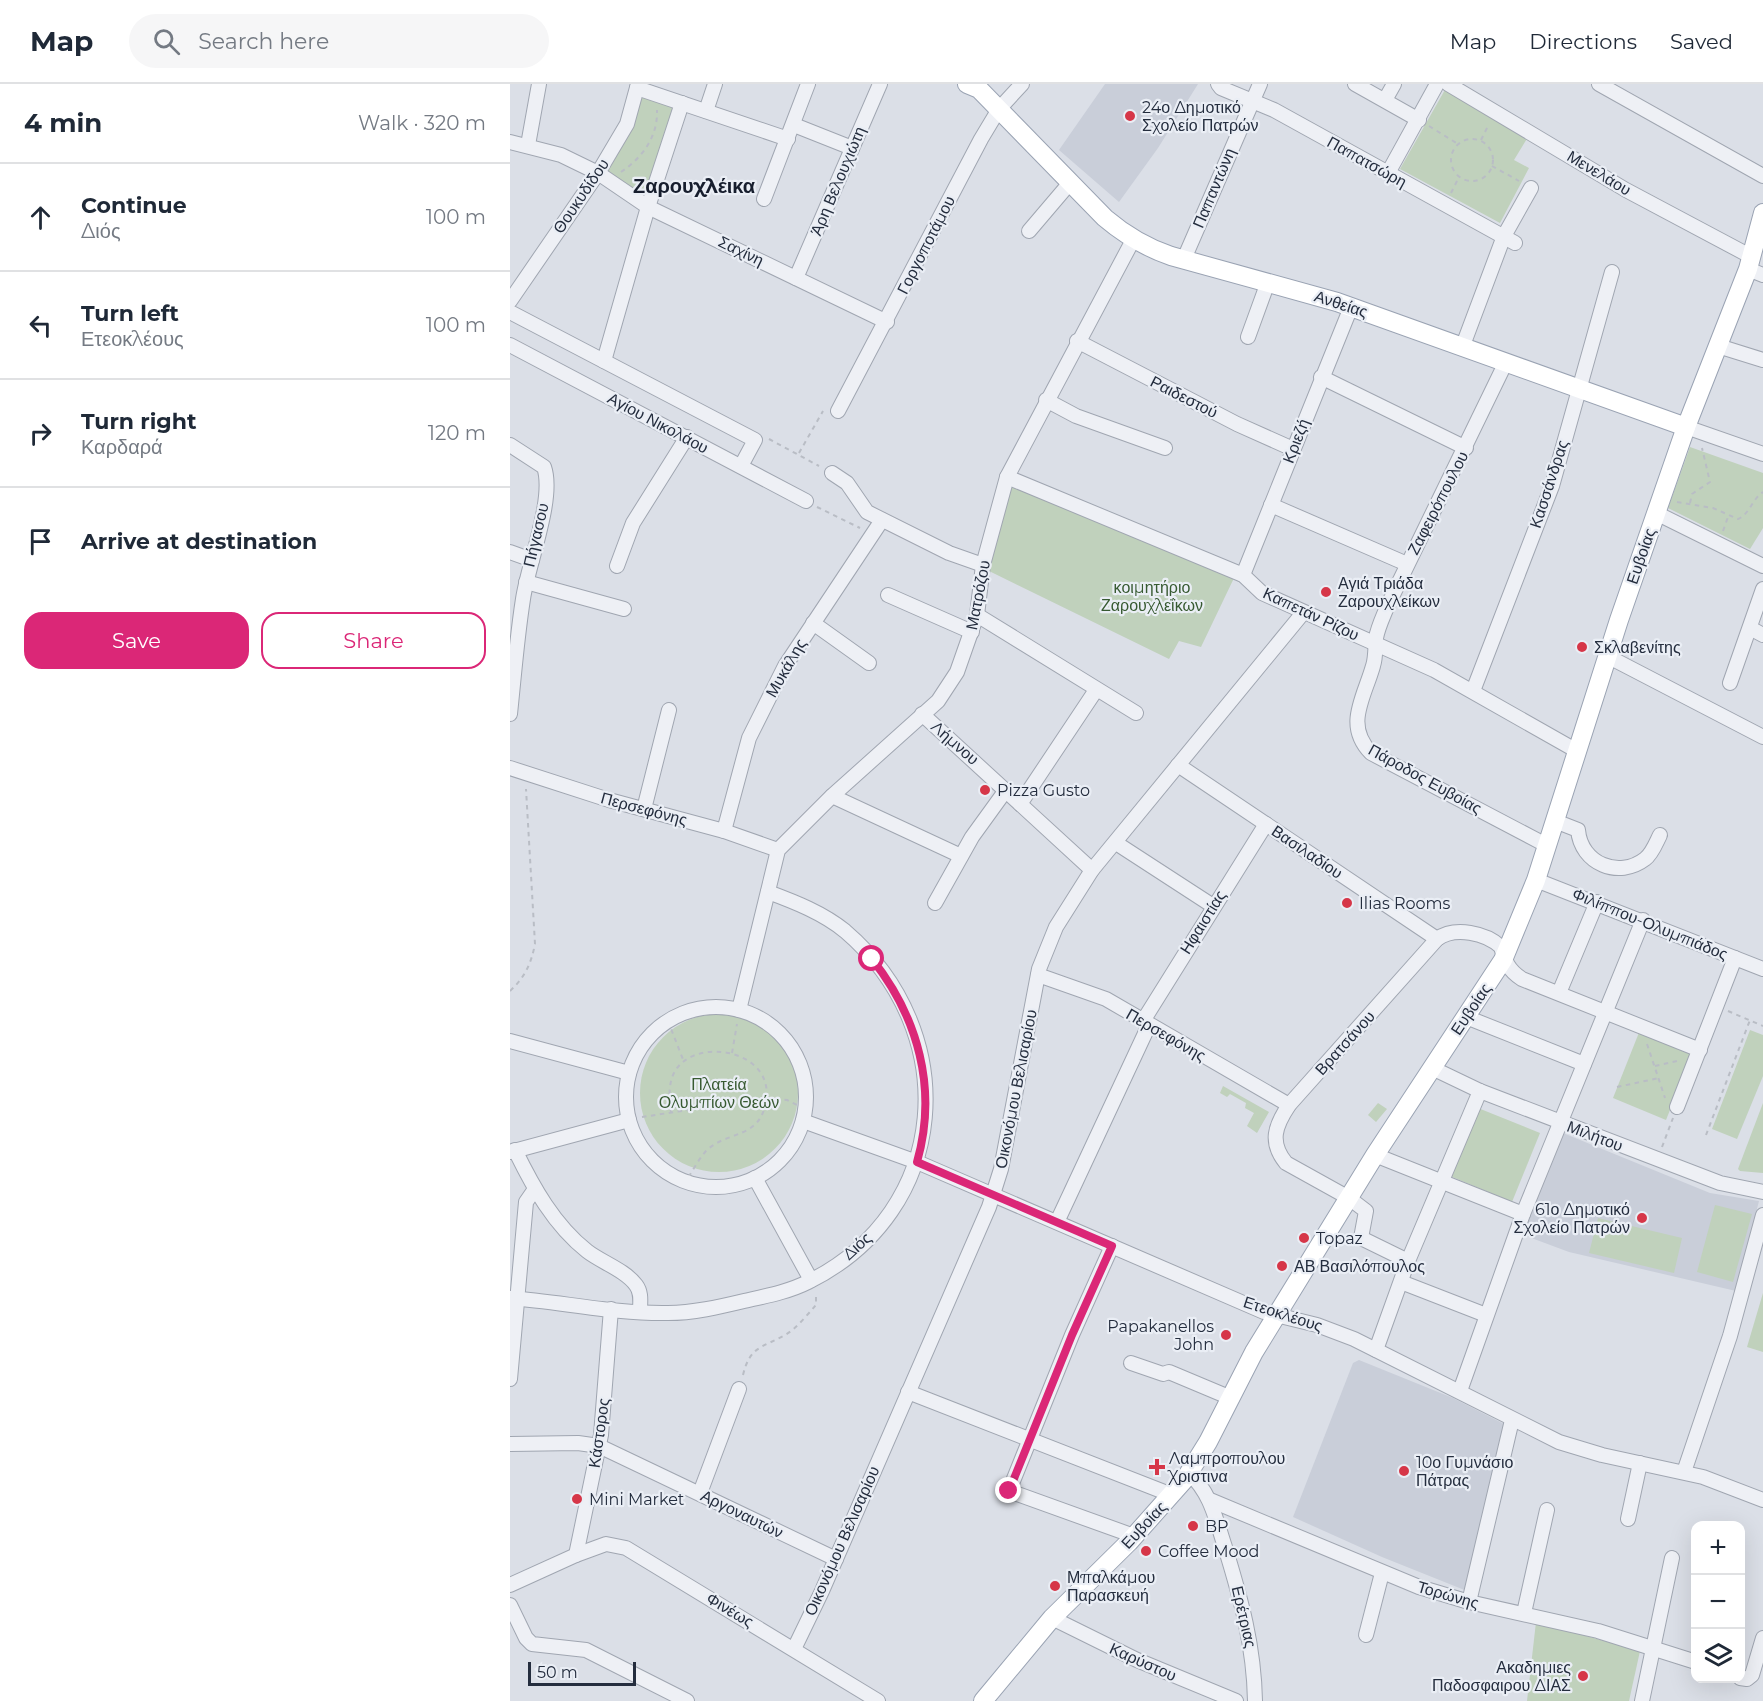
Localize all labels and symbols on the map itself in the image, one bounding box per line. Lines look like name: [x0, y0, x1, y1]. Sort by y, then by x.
place label: 24ο Δημοτικό Σχολείο Πατρών: [1142, 98, 1259, 135]
marker: 24ο Δημοτικό Σχολείο Πατρών: [1123, 109, 1137, 123]
street label: Άρη Βελουχιώτη: [806, 124, 870, 238]
street label: Παπατσώρη: [1324, 132, 1410, 192]
street label: Παπαντώνη: [1189, 145, 1239, 231]
street label: Μενελάου: [1564, 147, 1634, 199]
street label: Θουκυδίδου: [549, 155, 613, 237]
district label: Ζαρουχλέικα: [633, 174, 756, 198]
street label: Γοργοποτάμου: [893, 193, 959, 297]
street label: Σαχίνη: [715, 232, 767, 270]
street label: Ανθείας: [1312, 286, 1370, 322]
street label: Ραιδεστού: [1147, 372, 1221, 422]
street label: Αγίου Νικολάου: [604, 389, 712, 457]
street label: Κριεζή: [1279, 416, 1313, 466]
street label: Κασσάνδρας: [1526, 437, 1572, 531]
street label: Ζαφειρόπουλου: [1404, 448, 1472, 558]
street label: Πήγασου: [519, 501, 553, 569]
street label: Ευβοίας: [1623, 525, 1660, 587]
street label: Ματρόζου: [962, 559, 994, 631]
place label: Αγιά Τριάδα Ζαρουχλείκων: [1338, 574, 1440, 611]
park label: κοιμητήριο Ζαρουχλεΐκων: [1101, 578, 1203, 615]
street label: Καπετάν Ρίζου: [1260, 583, 1362, 645]
marker: Αγιά Τριάδα Ζαρουχλείκων: [1319, 585, 1333, 599]
street label: Μυκάλης: [762, 635, 810, 701]
place label: Σκλαβενίτης: [1594, 638, 1681, 657]
marker: Σκλαβενίτης: [1575, 640, 1589, 654]
street label: Λήμνου: [927, 717, 983, 769]
street label: Πάροδος Ευβοίας: [1365, 740, 1485, 818]
place label: Pizza Gusto: [997, 781, 1090, 800]
marker: Pizza Gusto: [978, 783, 992, 797]
street label: Περσεφόνης: [599, 788, 690, 830]
street label: Βασιλαδίου: [1268, 821, 1346, 883]
street label: Φιλίππου-Ολυμπιάδος: [1569, 884, 1731, 964]
street label: Ηφαιστίας: [1176, 886, 1230, 957]
place label: Ilias Rooms: [1359, 894, 1450, 913]
marker: Ilias Rooms: [1340, 896, 1354, 910]
route start: [858, 945, 884, 971]
street label: Ευβοίας: [1447, 979, 1495, 1038]
street label: Περσεφόνης: [1123, 1005, 1209, 1066]
street label: Βρατσάνου: [1311, 1007, 1379, 1079]
street label: Οικονόμου Βελισαρίου: [991, 1008, 1041, 1170]
park label: Πλατεία Ολυμπίων Θεών: [659, 1075, 779, 1112]
street label: Μιλήτου: [1564, 1117, 1626, 1155]
place label: 61ο Δημοτικό Σχολείο Πατρών: [1513, 1200, 1630, 1237]
marker: 61ο Δημοτικό Σχολείο Πατρών: [1635, 1211, 1649, 1225]
street label: Διός: [839, 1228, 875, 1264]
place label: Topaz: [1316, 1229, 1363, 1248]
marker: Topaz: [1297, 1231, 1311, 1245]
place label: ΑΒ Βασιλόπουλος: [1294, 1257, 1425, 1276]
marker: ΑΒ Βασιλόπουλος: [1275, 1259, 1289, 1273]
street label: Ετεοκλέους: [1241, 1292, 1325, 1336]
place label: Papakanellos John: [1107, 1317, 1214, 1354]
marker: Papakanellos John: [1219, 1328, 1233, 1342]
street label: Κάστορος: [585, 1397, 613, 1469]
place label: Λαμπροπουλου Χριστινα: [1167, 1449, 1285, 1486]
place label: 10ο Γυμνάσιο Πάτρας: [1416, 1453, 1514, 1490]
marker: Λαμπροπουλου Χριστινα: [1150, 1460, 1164, 1474]
street label: Οικονόμου Βελισαρίου: [800, 1463, 884, 1619]
marker: 10ο Γυμνάσιο Πάτρας: [1397, 1464, 1411, 1478]
route end: [995, 1477, 1021, 1503]
street label: Αργοναυτών: [698, 1486, 786, 1542]
place label: Mini Market: [589, 1490, 685, 1509]
marker: Mini Market: [570, 1492, 584, 1506]
street label: Ευβοίας: [1117, 1497, 1171, 1553]
place label: BP: [1205, 1517, 1229, 1536]
marker: BP: [1186, 1519, 1200, 1533]
place label: Coffee Mood: [1158, 1542, 1259, 1561]
marker: Coffee Mood: [1139, 1544, 1153, 1558]
place label: Μπαλκάμου Παρασκευή: [1067, 1568, 1155, 1605]
street label: Τορώνης: [1415, 1577, 1481, 1613]
marker: Μπαλκάμου Παρασκευή: [1048, 1579, 1062, 1593]
street label: Ερέτριας: [1228, 1584, 1260, 1650]
street label: Φινέως: [703, 1589, 757, 1632]
street label: Καρύστου: [1107, 1639, 1179, 1685]
place label: Ακαδημιες Παδοσφαιρου ΔΙΑΣ: [1432, 1658, 1571, 1695]
scale bar: [528, 1659, 636, 1686]
marker: Ακαδημιες Παδοσφαιρου ΔΙΑΣ: [1576, 1669, 1590, 1683]

